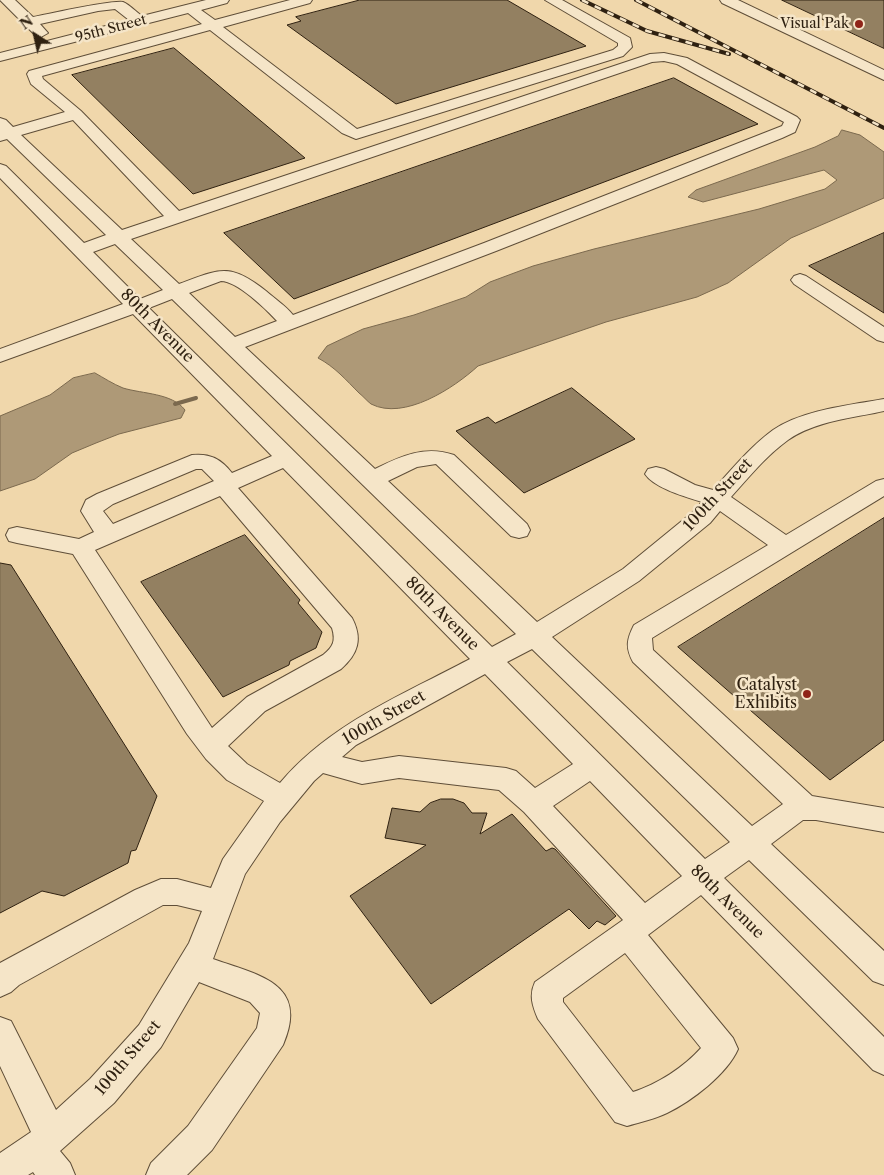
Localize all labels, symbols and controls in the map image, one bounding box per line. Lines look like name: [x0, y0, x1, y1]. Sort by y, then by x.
north arrow: [10, 10, 60, 60]
street label: 95th Street: [74, 11, 148, 47]
text: N: [16, 12, 37, 34]
place label: Visual Pak: [780, 16, 849, 32]
marker: Visual Pak: [853, 18, 865, 30]
street label: 80th Avenue: [116, 285, 198, 367]
street label: 100th Street: [680, 455, 756, 535]
street label: 80th Avenue: [401, 573, 483, 655]
place label: Catalyst Exhibits: [735, 675, 797, 713]
street label: 100th Street: [339, 687, 429, 749]
marker: Catalyst Exhibits: [801, 688, 813, 700]
street label: 80th Avenue: [686, 861, 768, 943]
street label: 100th Street: [91, 1016, 165, 1100]

